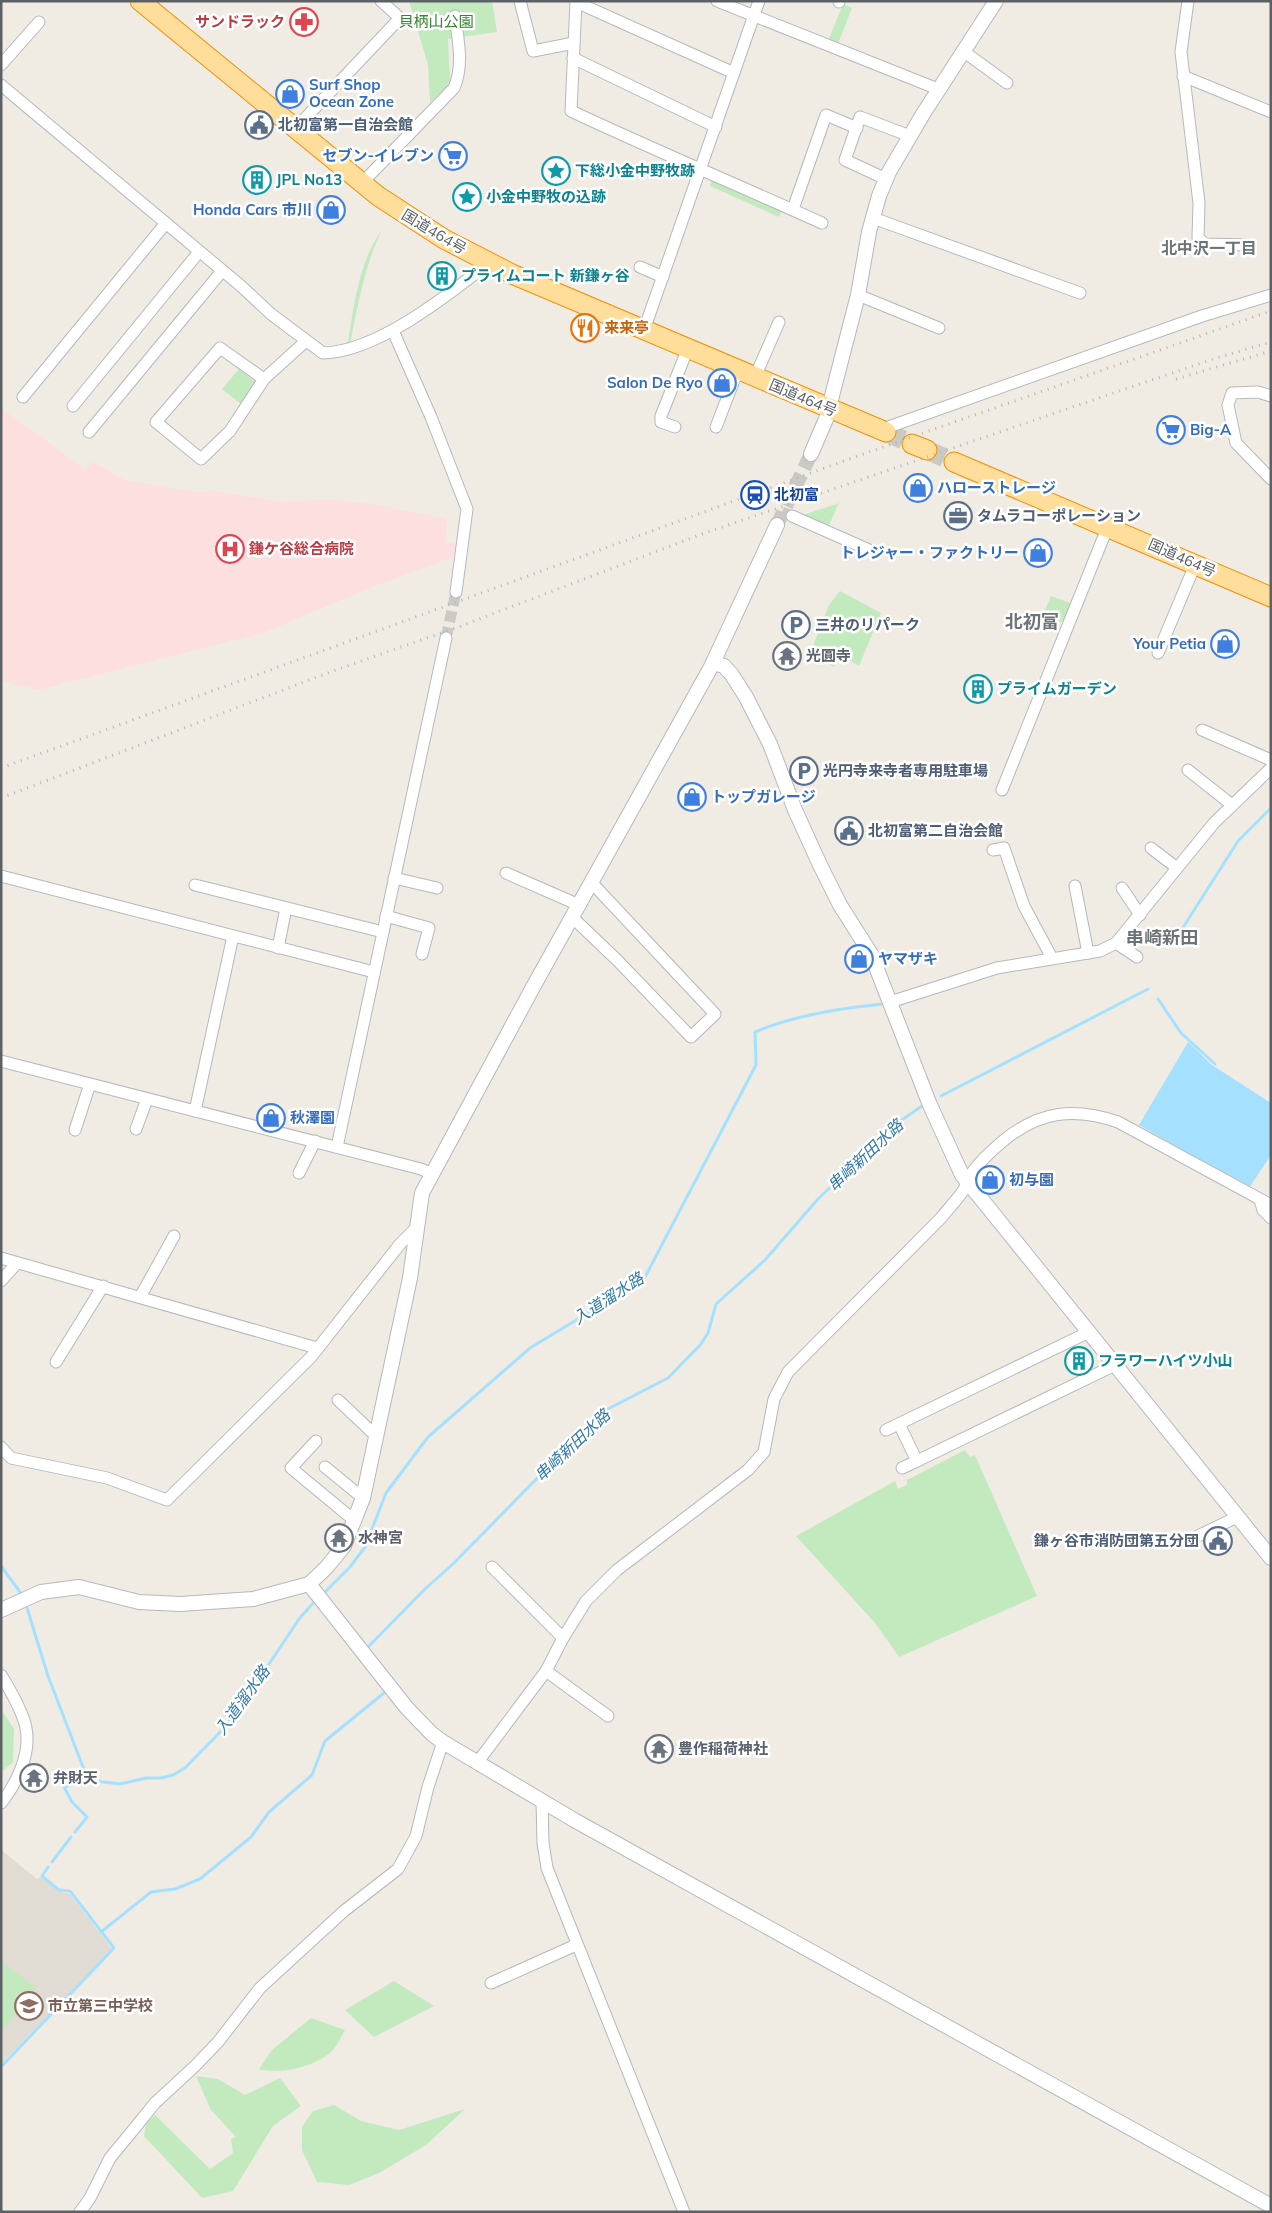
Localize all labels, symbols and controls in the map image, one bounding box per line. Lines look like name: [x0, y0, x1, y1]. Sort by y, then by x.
pharmacy icon: サンドラック: [289, 7, 319, 37]
place label: サンドラック: [195, 12, 285, 31]
park label: 貝柄山公園: [398, 12, 474, 31]
place label: Surf Shop Ocean Zone: [309, 75, 394, 111]
shop icon: Surf Shop Ocean Zone: [275, 79, 305, 109]
public building icon: 北初富第一自治会館: [244, 110, 274, 140]
place label: 北初富第一自治会館: [278, 115, 413, 134]
supermarket icon: セブン-イレブン: [438, 141, 468, 171]
place label: セブン-イレブン: [322, 146, 434, 165]
place icon: 下総小金中野牧跡: [541, 156, 571, 186]
place label: 下総小金中野牧跡: [575, 161, 695, 180]
building icon: JPL No13: [242, 165, 272, 195]
place label: JPL No13: [276, 170, 342, 189]
place icon: 小金中野牧の込跡: [452, 182, 482, 212]
place label: 小金中野牧の込跡: [486, 187, 606, 206]
shop icon: Honda Cars 市川: [316, 195, 346, 225]
place label: Honda Cars 市川: [193, 200, 312, 219]
street label: 国道464号: [398, 205, 470, 258]
district label: 北中沢一丁目: [1161, 238, 1257, 258]
building icon: プライムコート 新鎌ヶ谷: [427, 261, 457, 291]
place label: プライムコート 新鎌ヶ谷: [461, 266, 630, 285]
restaurant icon: 来来亭: [570, 313, 600, 343]
place label: 来来亭: [604, 318, 649, 337]
shop icon: Salon De Ryo: [707, 368, 737, 398]
place label: Salon De Ryo: [607, 373, 703, 392]
street label: 国道464号: [766, 375, 840, 420]
supermarket icon: Big-A: [1156, 415, 1186, 445]
place label: Big-A: [1190, 420, 1232, 439]
shop icon: ハローストレージ: [903, 473, 933, 503]
place label: ハローストレージ: [937, 478, 1056, 497]
station icon: 北初富: [740, 480, 770, 510]
place label: 北初富: [774, 485, 819, 504]
office icon: タムラコーポレーション: [943, 501, 973, 531]
place label: タムラコーポレーション: [977, 506, 1141, 525]
hospital icon: 鎌ケ谷総合病院: [215, 534, 245, 564]
street label: 国道464号: [1145, 534, 1219, 581]
shop icon: トレジャー・ファクトリー: [1023, 538, 1053, 568]
place label: 鎌ケ谷総合病院: [248, 539, 354, 558]
place label: トレジャー・ファクトリー: [840, 543, 1019, 562]
parking icon: 三井のリパーク: [781, 610, 811, 640]
district label: 北初富: [1005, 610, 1059, 633]
place label: 三井のリパーク: [815, 615, 920, 634]
shop icon: Your Petia: [1210, 629, 1240, 659]
place label: Your Petia: [1132, 634, 1206, 653]
temple icon: 光圓寺: [772, 641, 802, 671]
place label: 光圓寺: [806, 646, 851, 665]
building icon: プライムガーデン: [963, 674, 993, 704]
place label: プライムガーデン: [997, 679, 1117, 698]
parking icon: 光円寺来寺者専用駐車場: [789, 756, 819, 786]
place label: 光円寺来寺者専用駐車場: [823, 761, 988, 780]
shop icon: トップガレージ: [677, 782, 707, 812]
place label: トップガレージ: [711, 787, 816, 806]
public building icon: 北初富第二自治会館: [834, 816, 864, 846]
place label: 北初富第二自治会館: [868, 821, 1003, 840]
district label: 串崎新田: [1126, 926, 1198, 949]
shop icon: ヤマザキ: [844, 944, 874, 974]
place label: ヤマザキ: [878, 949, 938, 968]
shop icon: 秋澤園: [256, 1103, 286, 1133]
place label: 秋澤園: [290, 1108, 335, 1127]
water label: 串崎新田水路: [823, 1114, 908, 1195]
shop icon: 初与園: [975, 1165, 1005, 1195]
place label: 初与園: [1009, 1170, 1054, 1189]
water label: 入道溜水路: [569, 1267, 649, 1328]
building icon: フラワーハイツ小山: [1064, 1346, 1094, 1376]
place label: フラワーハイツ小山: [1098, 1351, 1232, 1370]
water label: 串崎新田水路: [530, 1404, 615, 1485]
temple icon: 水神宮: [324, 1523, 354, 1553]
public building icon: 鎌ヶ谷市消防団第五分団: [1203, 1526, 1233, 1556]
place label: 水神宮: [358, 1528, 403, 1547]
place label: 鎌ヶ谷市消防団第五分団: [1033, 1531, 1199, 1550]
water label: 入道溜水路: [210, 1660, 275, 1738]
temple icon: 豊作稲荷神社: [644, 1734, 674, 1764]
place label: 豊作稲荷神社: [678, 1739, 768, 1758]
temple icon: 弁財天: [19, 1763, 49, 1793]
place label: 弁財天: [53, 1768, 98, 1787]
school or university icon: 市立第三中学校: [14, 1991, 44, 2021]
place label: 市立第三中学校: [48, 1996, 153, 2015]

